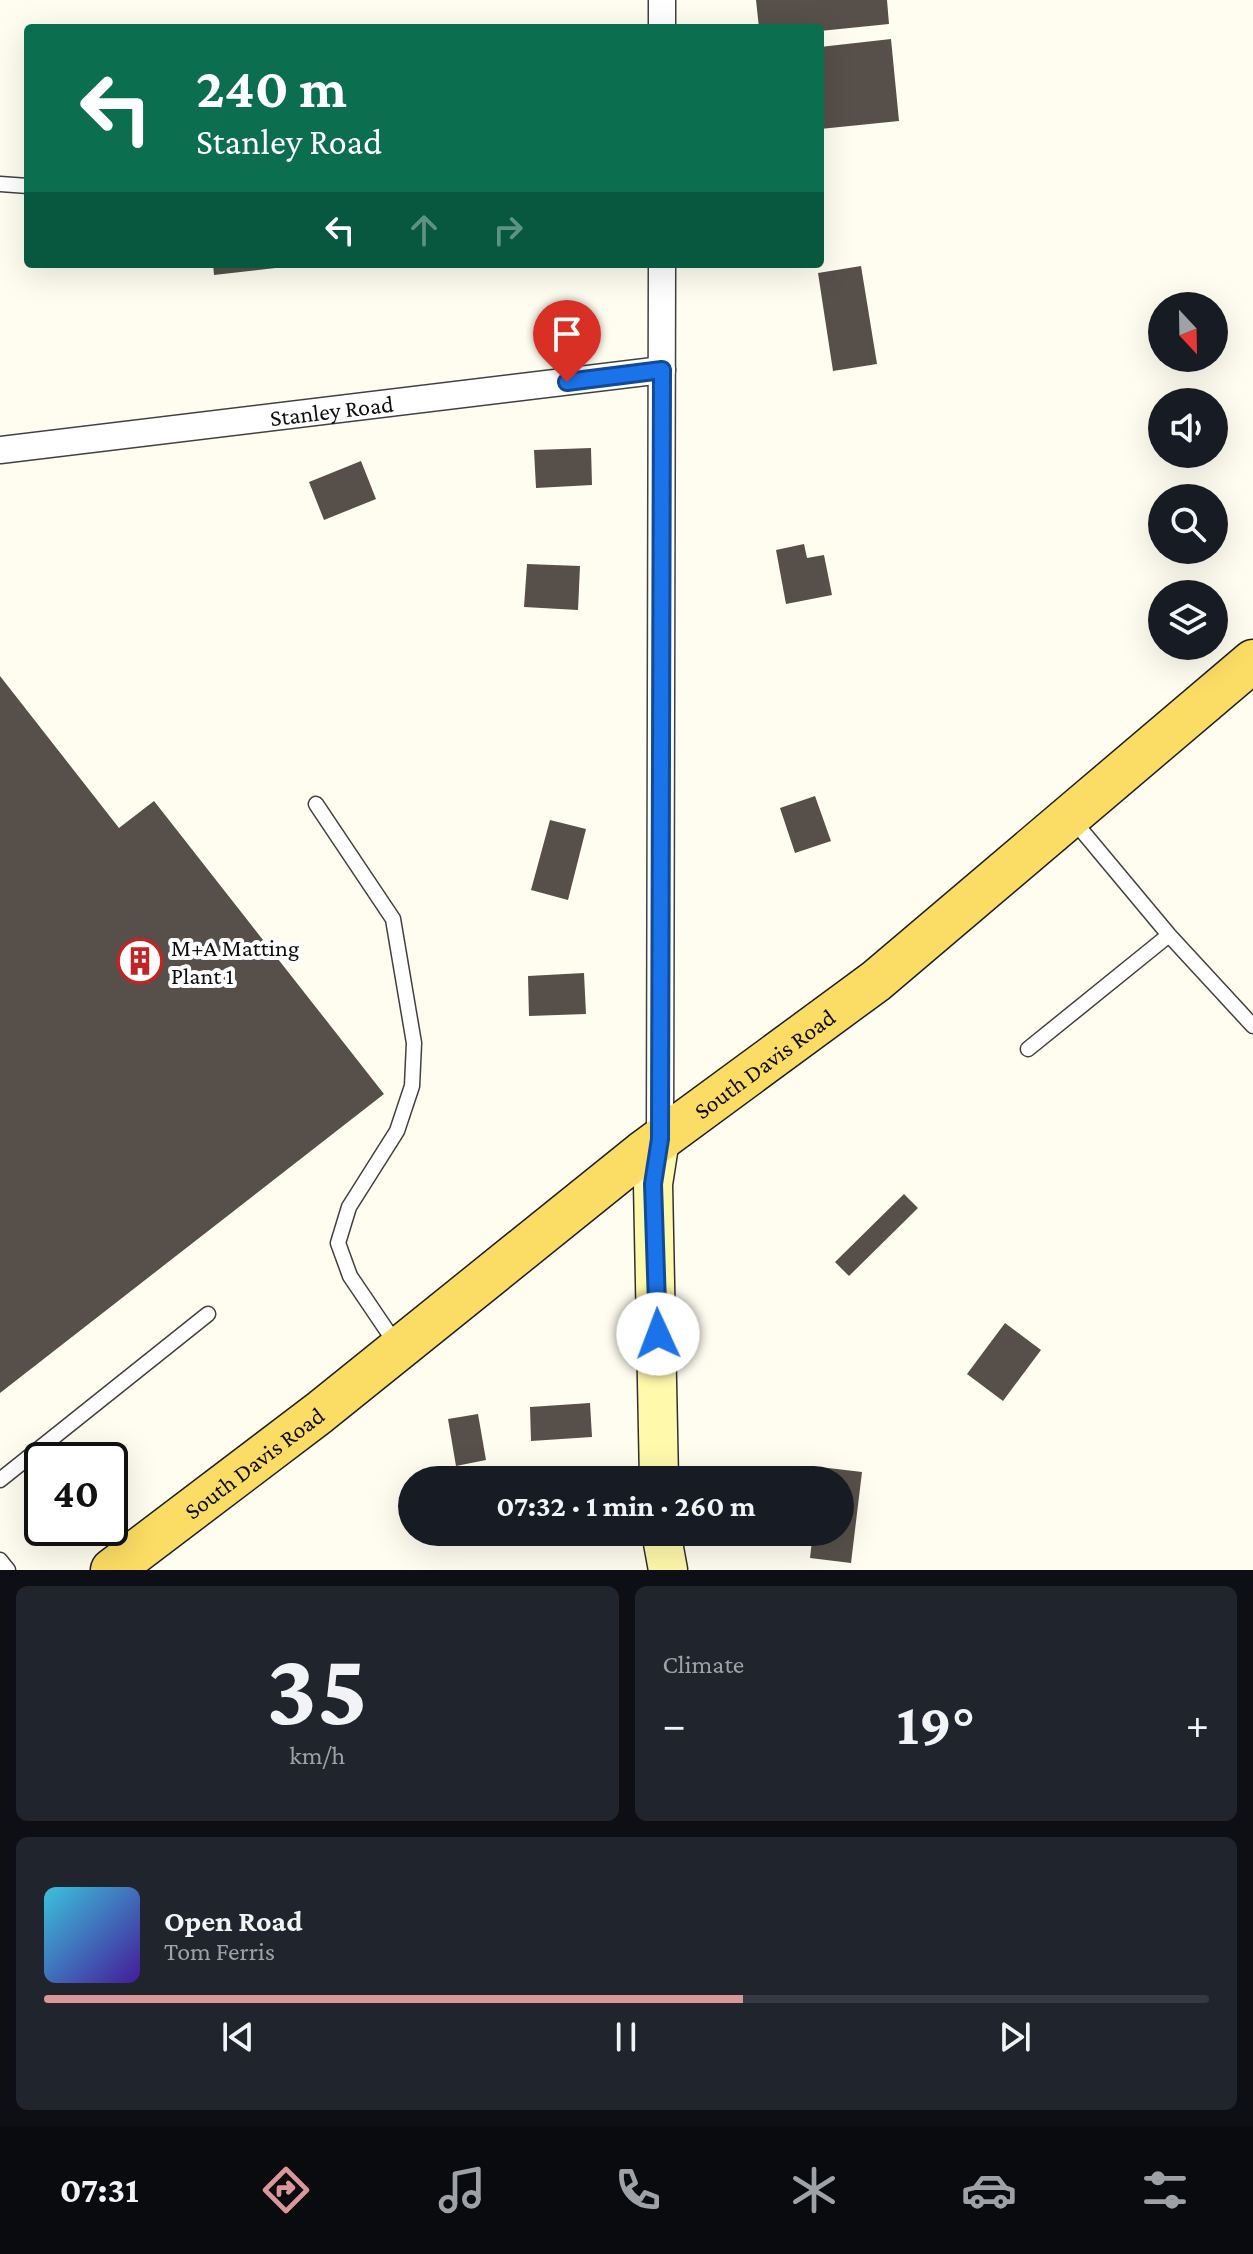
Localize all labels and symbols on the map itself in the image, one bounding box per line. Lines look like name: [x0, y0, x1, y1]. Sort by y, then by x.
north arrow: [1148, 292, 1228, 372]
pin: [533, 300, 601, 382]
street label: Stanley Road: [268, 389, 395, 431]
place label: M+A Matting Plant 1: [171, 934, 300, 989]
building icon: M+A Matting Plant 1: [116, 937, 164, 985]
street label: South Davis Road: [688, 1002, 840, 1124]
position arrow: [616, 1292, 700, 1376]
street label: South Davis Road: [179, 1401, 329, 1524]
speed limit sign: 40: [24, 1442, 128, 1546]

